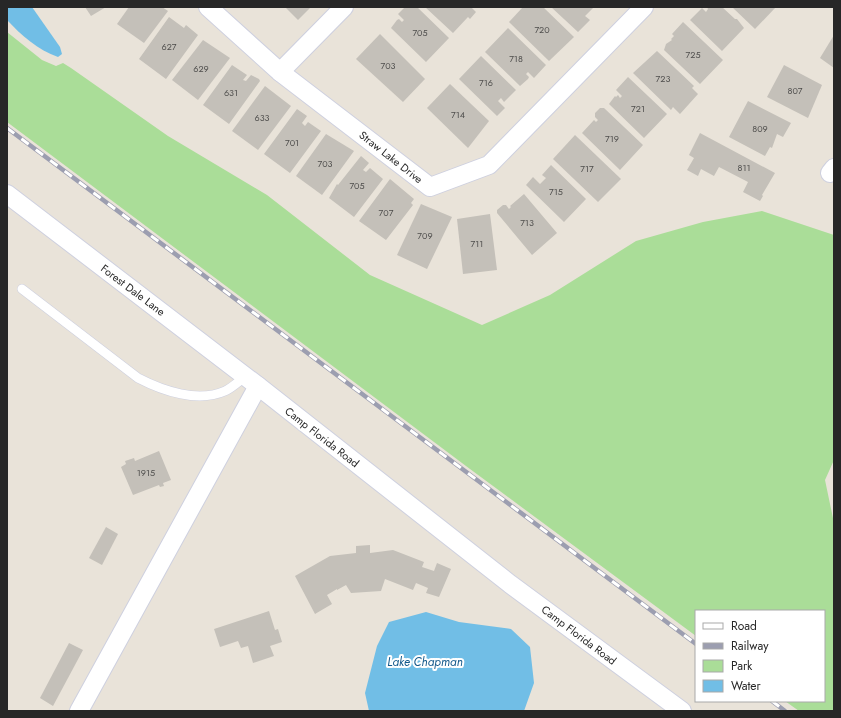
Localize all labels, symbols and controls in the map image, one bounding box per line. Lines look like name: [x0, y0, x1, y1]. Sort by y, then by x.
house number: 720: [534, 23, 550, 36]
house number: 705: [412, 26, 428, 39]
house number: 627: [161, 40, 177, 53]
house number: 725: [686, 48, 700, 61]
house number: 718: [509, 52, 523, 65]
house number: 703: [380, 59, 396, 72]
house number: 629: [193, 62, 209, 75]
house number: 723: [656, 72, 670, 85]
house number: 716: [479, 76, 493, 89]
house number: 807: [787, 84, 803, 97]
house number: 631: [224, 86, 238, 99]
house number: 721: [631, 102, 645, 115]
house number: 714: [451, 108, 465, 121]
house number: 633: [254, 111, 270, 124]
house number: 809: [752, 122, 768, 135]
street label: Straw Lake Drive: [356, 127, 426, 187]
house number: 719: [605, 132, 619, 145]
house number: 701: [285, 136, 299, 149]
house number: 703: [317, 157, 333, 170]
house number: 811: [737, 161, 751, 174]
house number: 717: [580, 162, 594, 175]
house number: 705: [349, 179, 365, 192]
house number: 715: [549, 185, 563, 198]
house number: 707: [379, 206, 394, 219]
house number: 713: [520, 216, 534, 229]
house number: 709: [417, 229, 433, 242]
house number: 711: [471, 237, 483, 250]
street label: Forest Dale Lane: [98, 261, 169, 320]
street label: Camp Florida Road: [282, 403, 362, 471]
house number: 1915: [137, 466, 155, 479]
street label: Camp Florida Road: [538, 601, 620, 669]
legend: [695, 610, 825, 702]
text: Road: [731, 617, 757, 635]
text: Railway: [731, 637, 769, 655]
water label: Lake Chapman: [387, 653, 463, 671]
text: Park: [731, 657, 753, 675]
text: Water: [731, 677, 762, 695]

